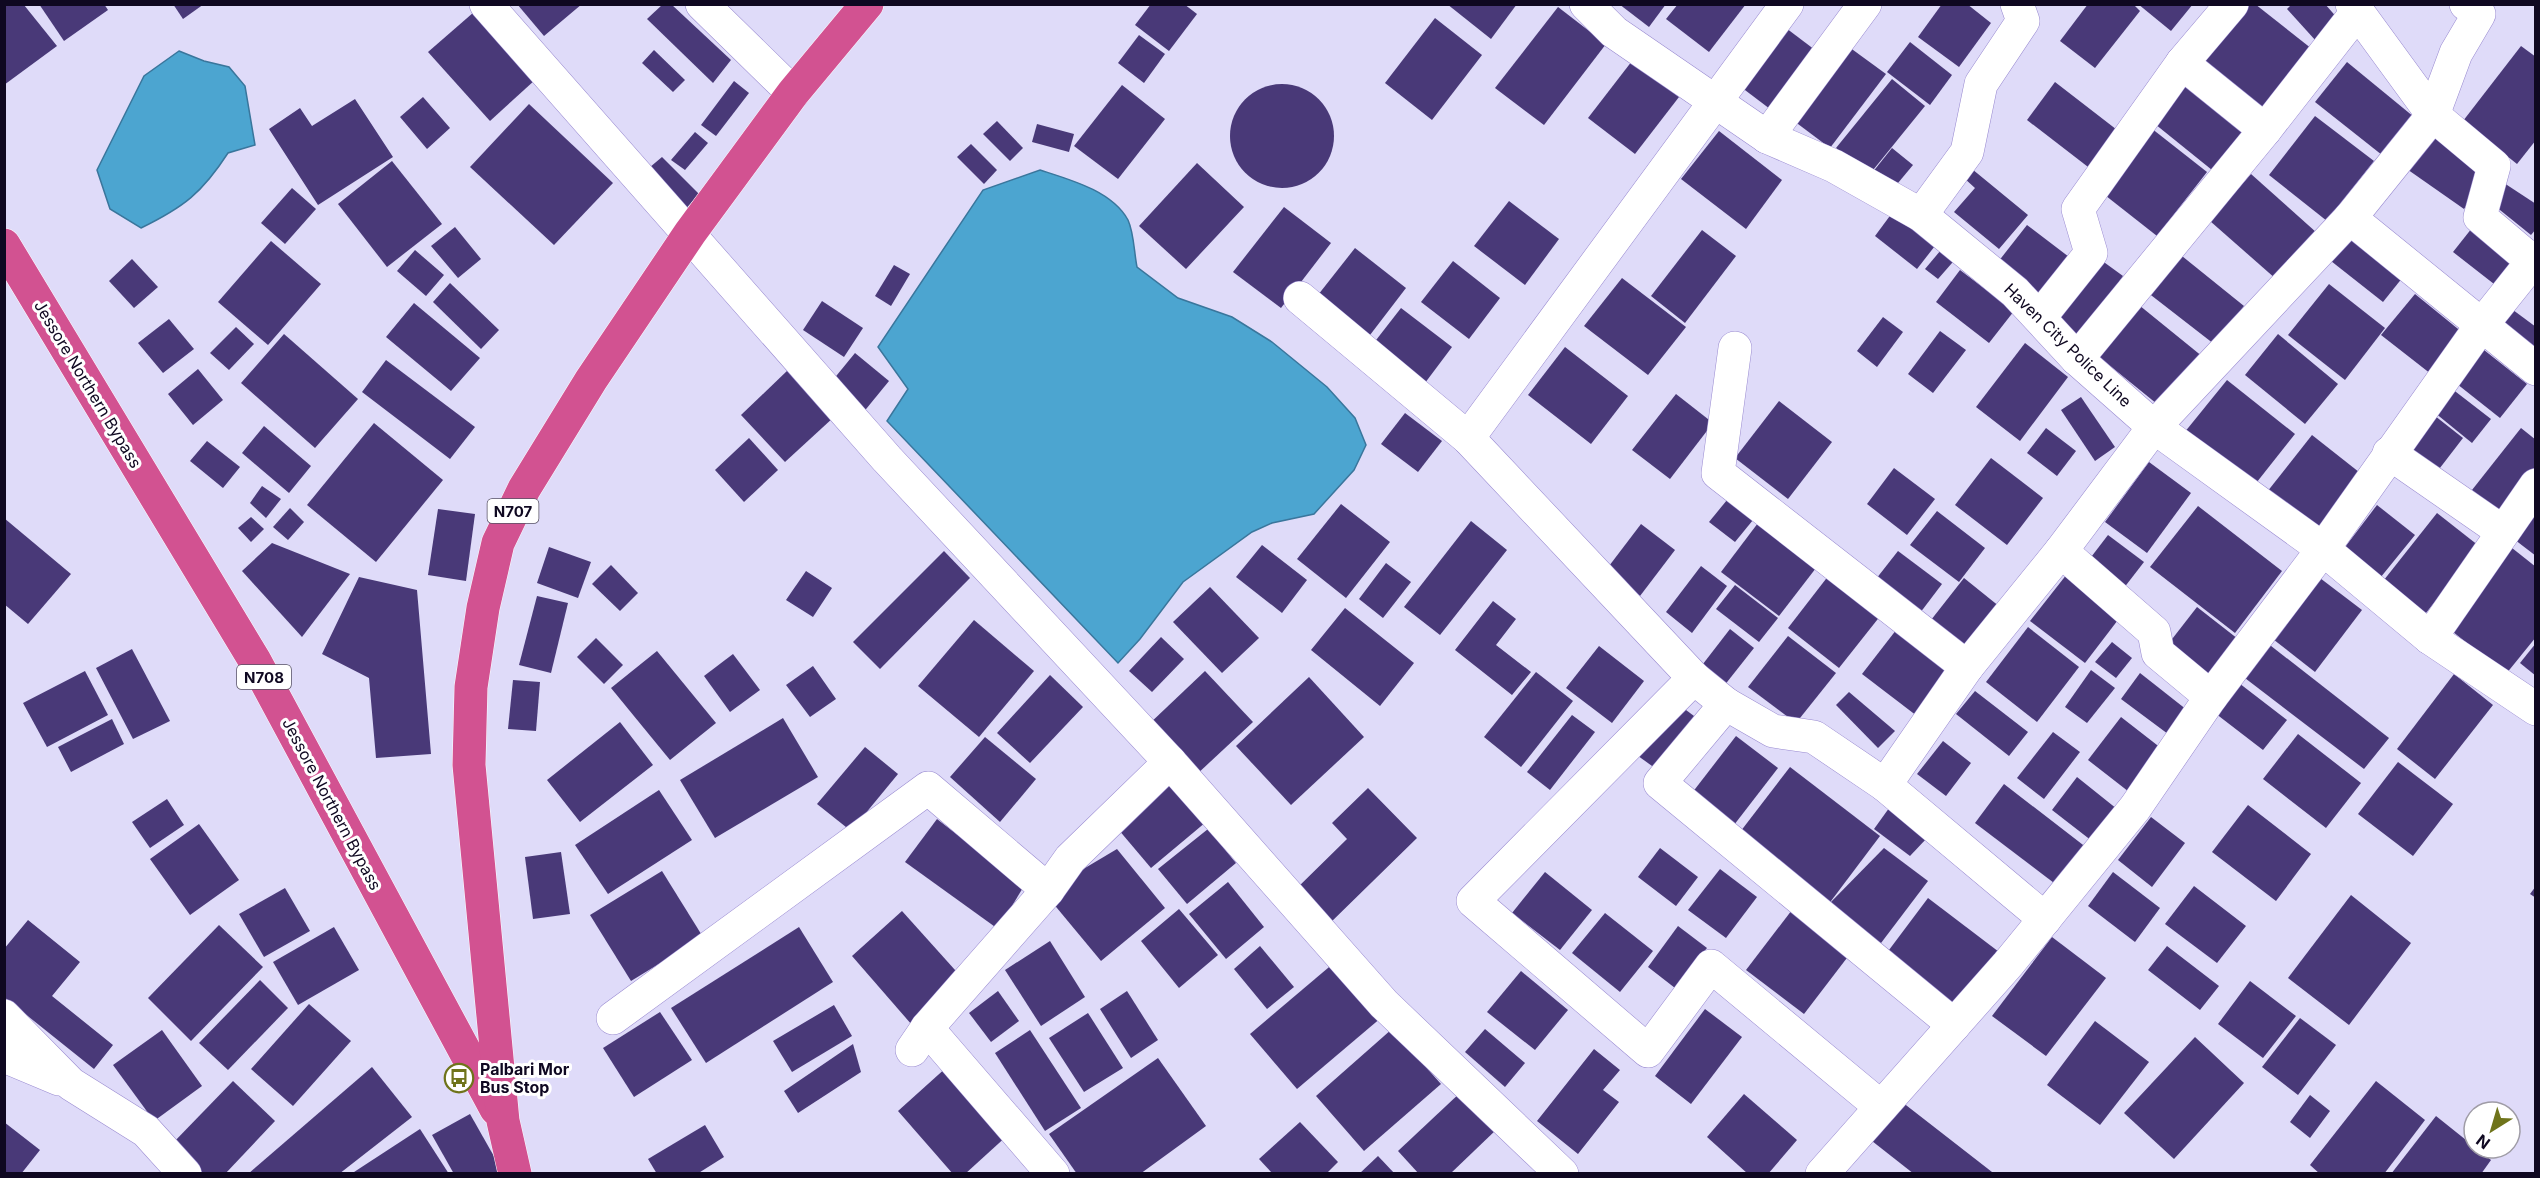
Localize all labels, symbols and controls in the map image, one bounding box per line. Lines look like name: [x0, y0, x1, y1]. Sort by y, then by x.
street label: Haven City Police Line: [2000, 279, 2136, 411]
street label: Jessore Northern Bypass: [30, 297, 146, 471]
road number: N707: [488, 499, 538, 523]
road number: N708: [237, 665, 291, 689]
street label: Jessore Northern Bypass: [278, 715, 386, 893]
place label: Palbari Mor Bus Stop: [480, 1059, 570, 1097]
bus stop icon: Palbari Mor Bus Stop: [443, 1062, 475, 1094]
north arrow: [2462, 1100, 2522, 1160]
text: N: [2472, 1130, 2494, 1154]

